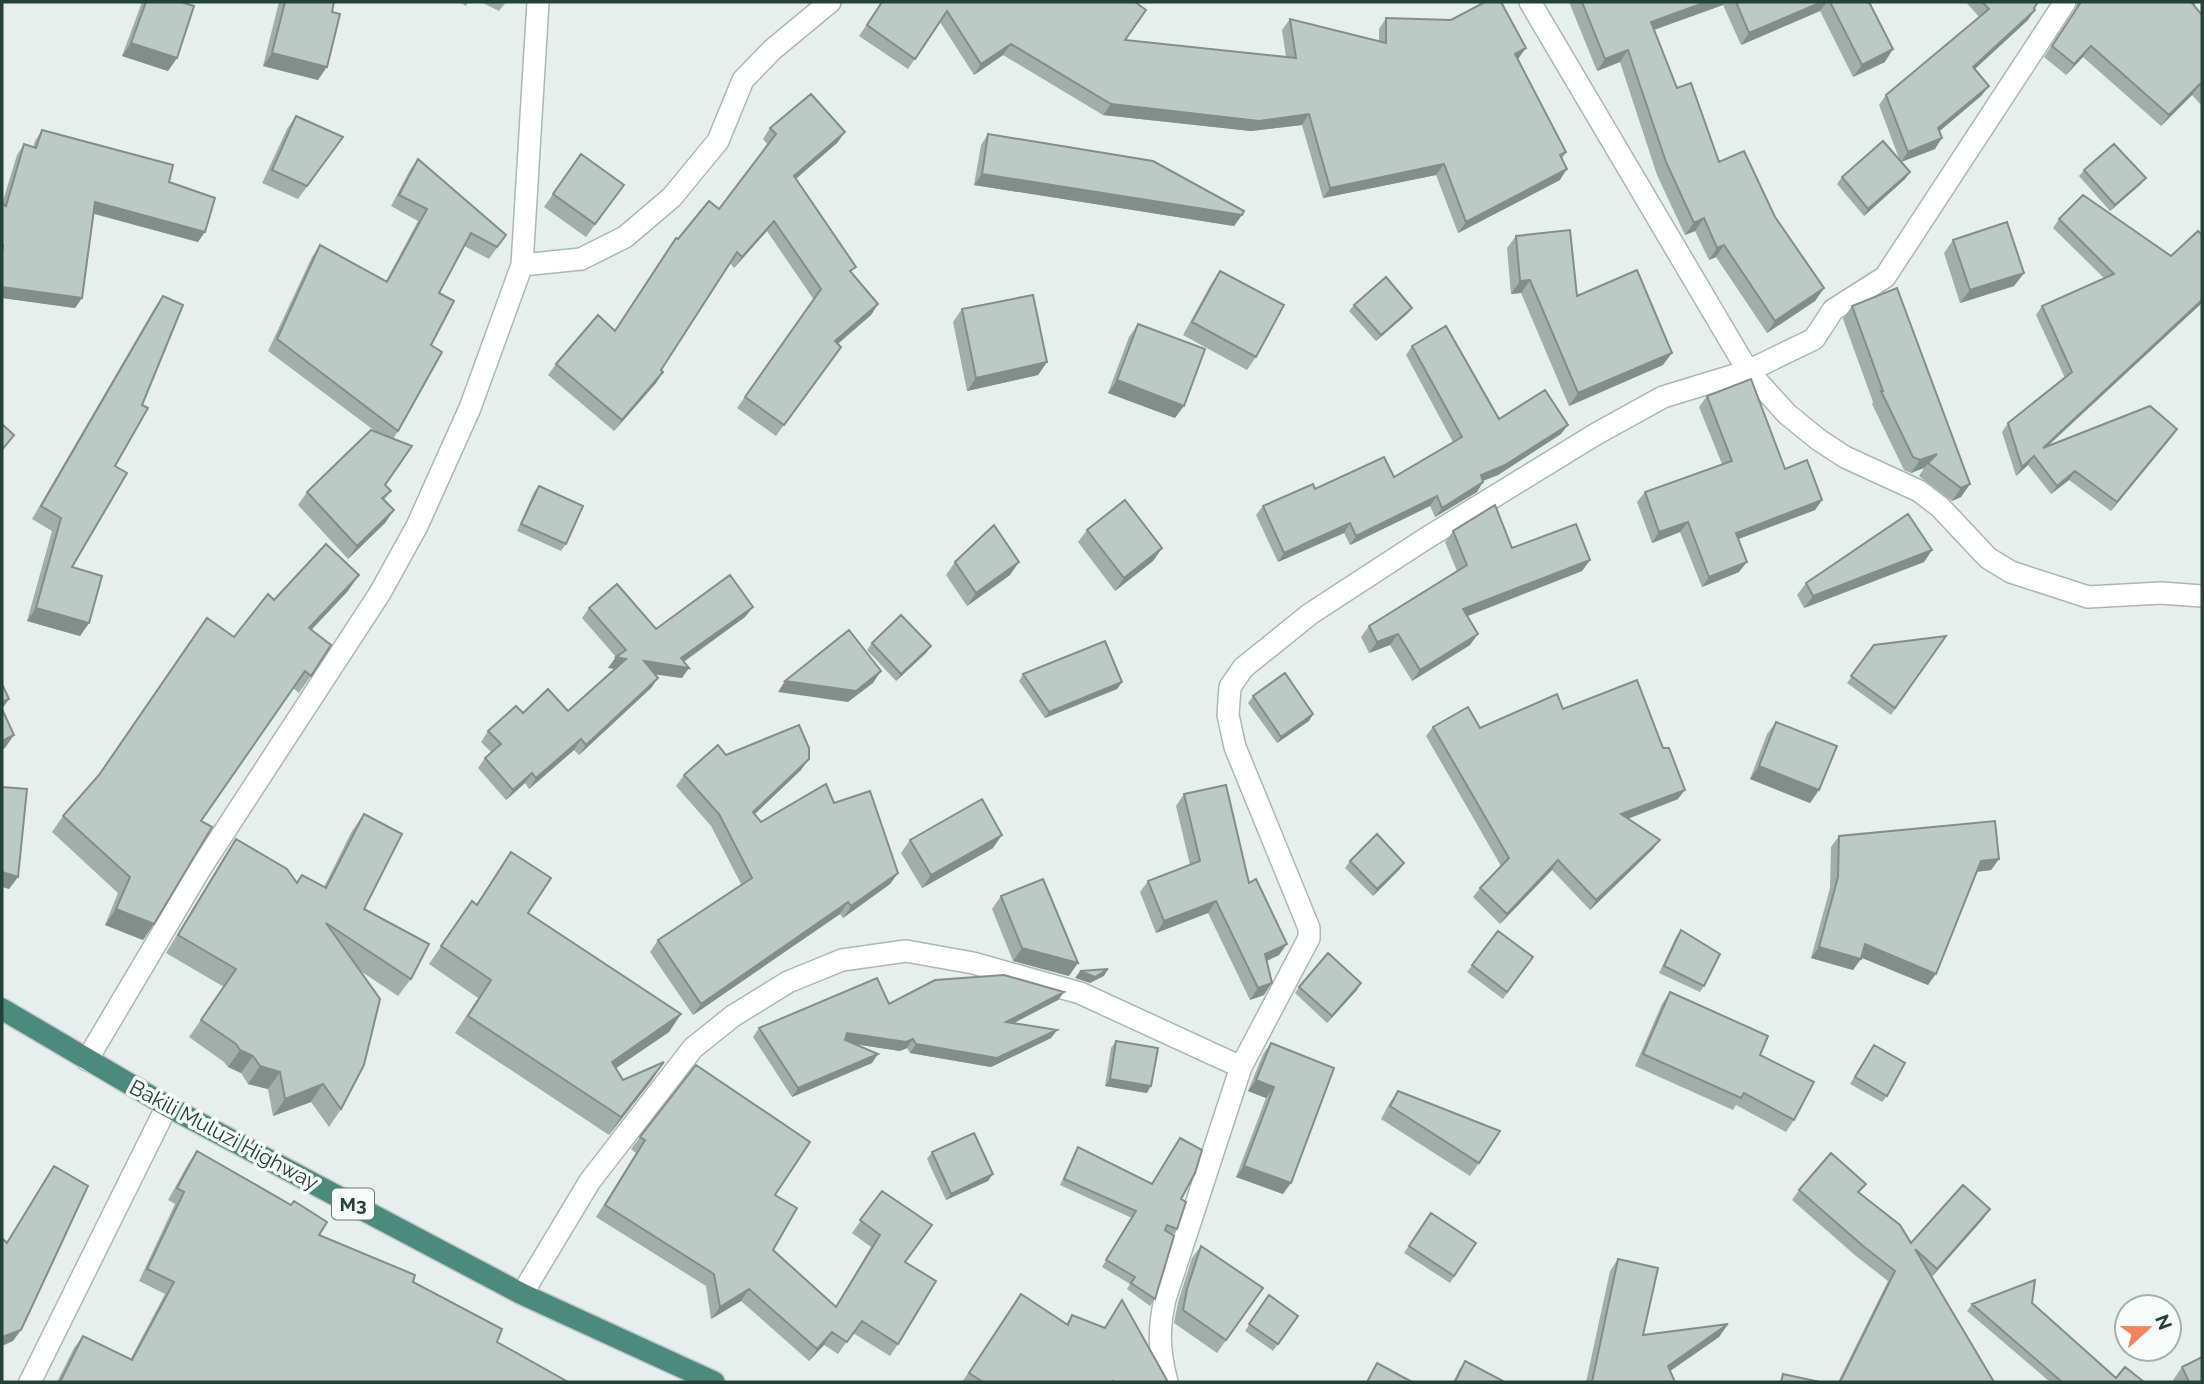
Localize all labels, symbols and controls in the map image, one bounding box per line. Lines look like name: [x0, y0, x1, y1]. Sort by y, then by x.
street label: Bakili Muluzi Highway: [125, 1074, 323, 1195]
road number: M3: [332, 1188, 374, 1220]
north arrow: [2113, 1293, 2183, 1363]
text: N: [2151, 1311, 2177, 1333]

